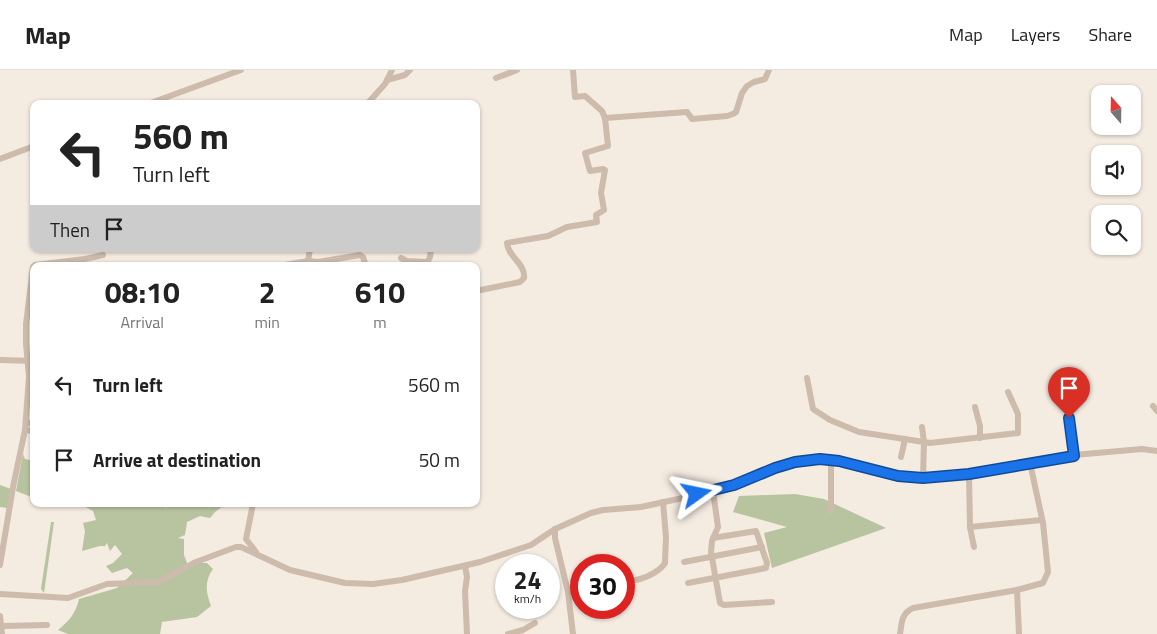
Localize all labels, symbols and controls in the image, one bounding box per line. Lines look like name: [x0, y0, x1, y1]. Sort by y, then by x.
text: Map: [25, 17, 71, 53]
text: Map: [949, 21, 983, 48]
text: Layers: [1011, 21, 1060, 48]
text: Share: [1088, 21, 1132, 48]
north arrow: [1091, 85, 1141, 135]
map controls: [1091, 85, 1141, 255]
text: 560 m: [133, 109, 229, 163]
icon: left: [50, 120, 115, 185]
button: sound: [1091, 145, 1141, 195]
text: Turn left: [133, 157, 210, 191]
button: search: [1091, 205, 1141, 255]
text: Then: [50, 215, 90, 244]
icon: arrive: [100, 215, 128, 243]
text: 08:10: [105, 269, 180, 315]
text: 2: [259, 269, 276, 315]
text: 610: [355, 269, 405, 315]
text: Arrival: [121, 310, 164, 334]
text: min: [254, 310, 280, 334]
text: m: [373, 310, 387, 334]
pin: [1048, 367, 1090, 418]
text: Turn left: [93, 370, 163, 399]
text: 560 m: [408, 370, 460, 399]
icon: left: [50, 371, 78, 399]
icon: arrive: [1055, 374, 1083, 402]
text: Arrive at destination: [93, 445, 261, 474]
text: 50 m: [419, 445, 460, 474]
icon: arrive: [50, 446, 78, 474]
position arrow: [670, 467, 722, 519]
speed limit sign: 30: [570, 554, 635, 619]
text: 24: [513, 561, 542, 599]
text: km/h: [514, 589, 541, 608]

